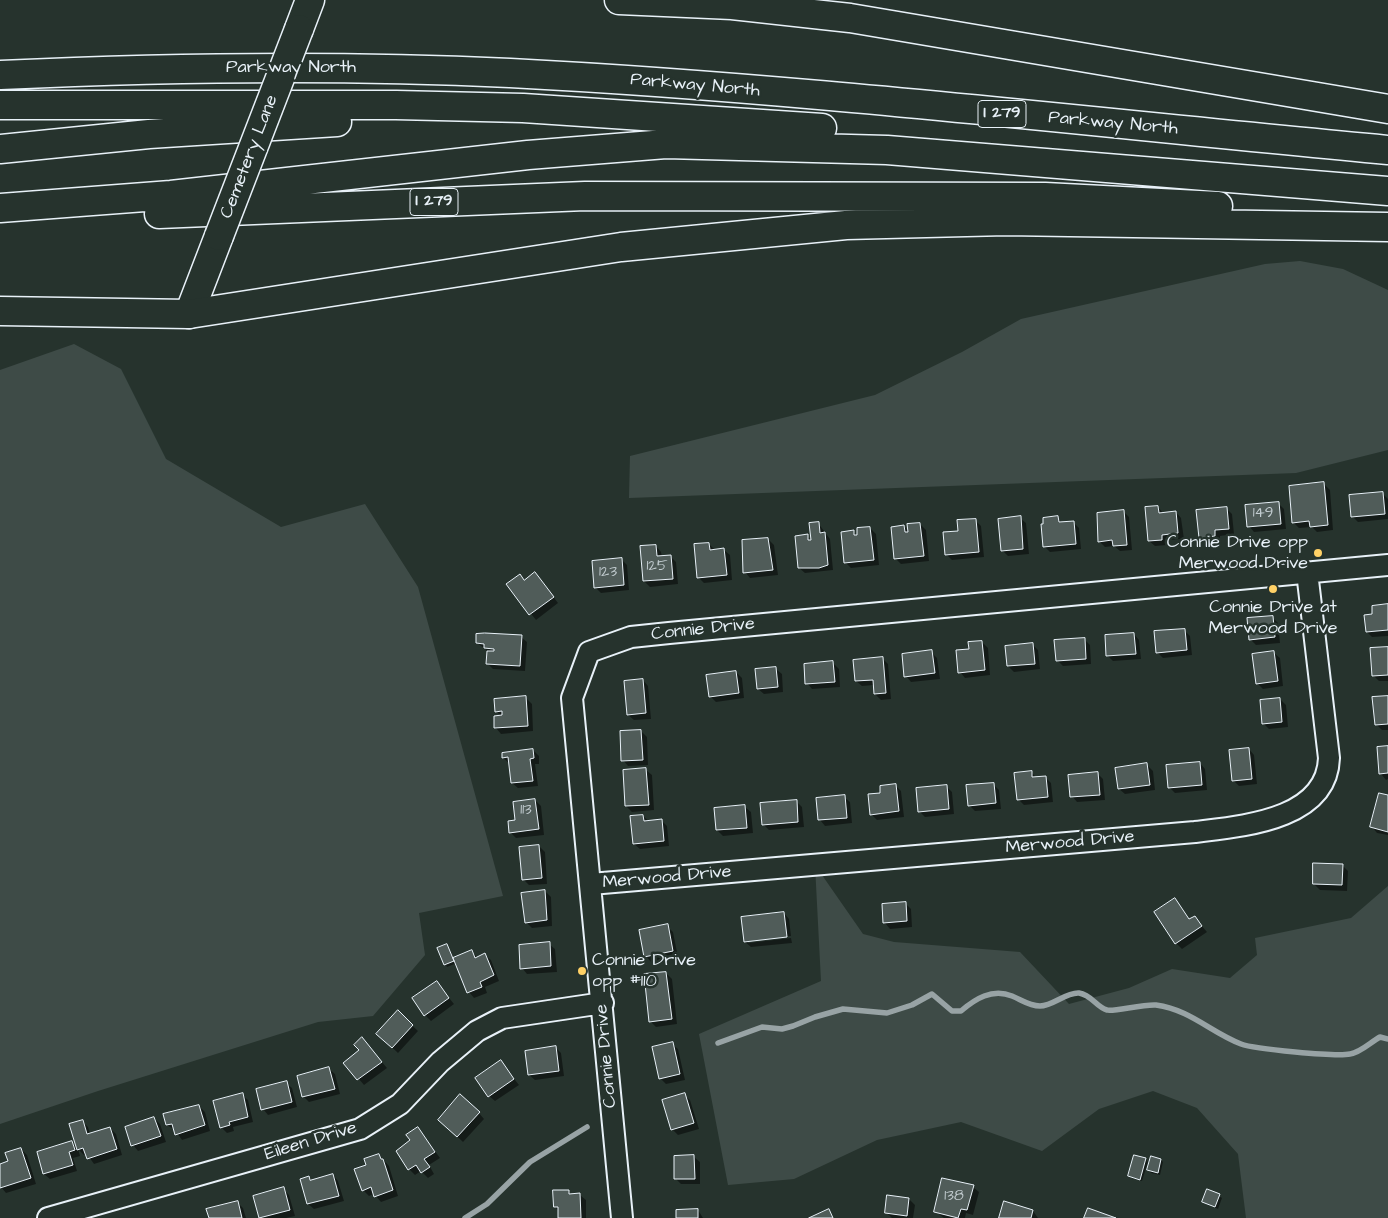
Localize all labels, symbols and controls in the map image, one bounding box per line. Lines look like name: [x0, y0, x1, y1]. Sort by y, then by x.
street label: Parkway North: [226, 57, 356, 79]
street label: Parkway North: [629, 70, 761, 102]
street label: Cemetery Lane: [217, 92, 283, 222]
road number: I 279: [978, 100, 1026, 128]
street label: Parkway North: [1047, 108, 1179, 140]
road number: I 279: [410, 188, 458, 216]
house number: 149: [1253, 505, 1273, 523]
place label: Connie Drive opp Merwood Drive: [1167, 532, 1308, 574]
marker: Connie Drive opp Merwood Drive: [1312, 547, 1324, 559]
house number: 125: [646, 558, 668, 576]
house number: 123: [599, 564, 617, 582]
marker: Connie Drive at Merwood Drive: [1267, 583, 1279, 595]
place label: Connie Drive at Merwood Drive: [1208, 597, 1338, 640]
street label: Connie Drive: [650, 614, 756, 646]
house number: 113: [520, 802, 532, 820]
street label: Merwood Drive: [1005, 827, 1135, 859]
street label: Merwood Drive: [602, 862, 732, 894]
place label: Connie Drive opp #110: [592, 950, 696, 992]
marker: Connie Drive opp #110: [576, 965, 588, 977]
street label: Connie Drive: [592, 1003, 622, 1109]
street label: Eileen Drive: [262, 1118, 360, 1166]
house number: 138: [944, 1188, 964, 1206]

